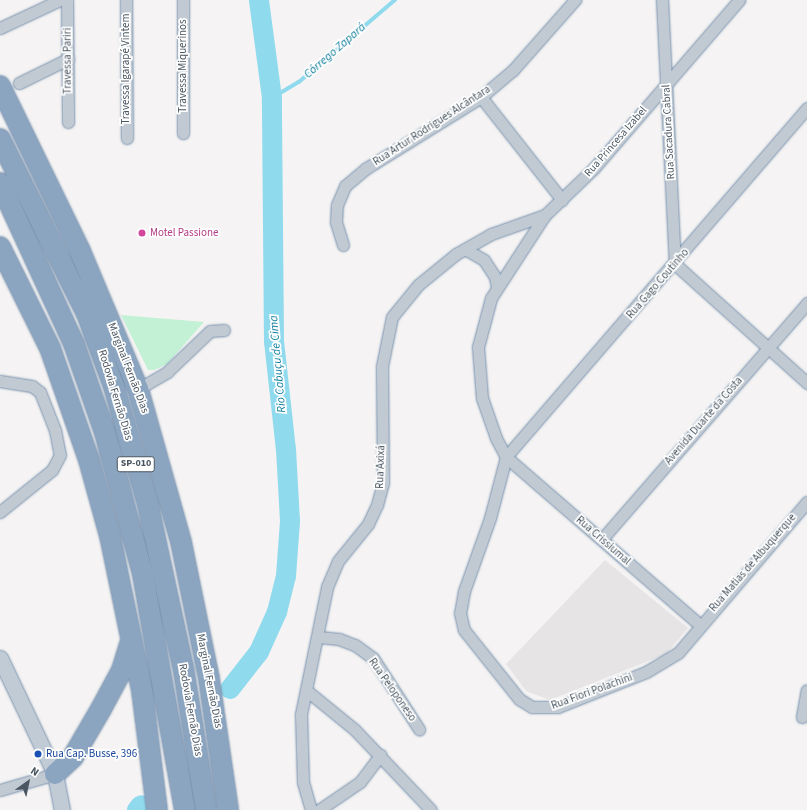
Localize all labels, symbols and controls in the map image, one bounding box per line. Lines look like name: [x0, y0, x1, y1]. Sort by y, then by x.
street label: Travessa Igarapé Vintem: [119, 13, 133, 125]
street label: Travessa Miquerinos: [176, 19, 190, 113]
water label: Córrego Zapará: [301, 20, 369, 82]
street label: Travessa Pariri: [61, 28, 75, 94]
street label: Rua Artur Rodrigues Alcântara: [371, 83, 493, 169]
street label: Rua Sacadura Cabral: [660, 84, 678, 180]
street label: Rua Princesa Izabel: [582, 104, 650, 180]
place label: Motel Passione: [150, 226, 218, 240]
marker: Motel Passione: [137, 228, 147, 238]
street label: Rua Gago Coutinho: [624, 246, 692, 322]
water label: Rio Cabuçu de Cima: [267, 315, 289, 413]
street label: Marginal Fernão Dias: [105, 321, 151, 415]
street label: Rodovia Fernão Dias: [95, 348, 135, 442]
street label: Avenida Duarte da Costa: [662, 374, 746, 468]
street label: Rua Axixá: [374, 445, 388, 489]
road number: SP-010: [116, 456, 156, 472]
street label: Rua Matias de Albuquerque: [707, 511, 799, 615]
street label: Rua Crissiumal: [573, 514, 633, 568]
street label: Marginal Fernão Dias: [193, 633, 225, 729]
street label: Rua Peloponeso: [365, 656, 419, 724]
street label: Rodovia Fernão Dias: [175, 663, 205, 757]
street label: Rua Fiori Polachini: [550, 671, 634, 713]
place label: Rua Cap. Busse, 396: [46, 747, 137, 761]
marker: Rua Cap. Busse, 396: [33, 749, 43, 759]
north arrow: [8, 762, 48, 802]
text: N: [28, 763, 42, 780]

